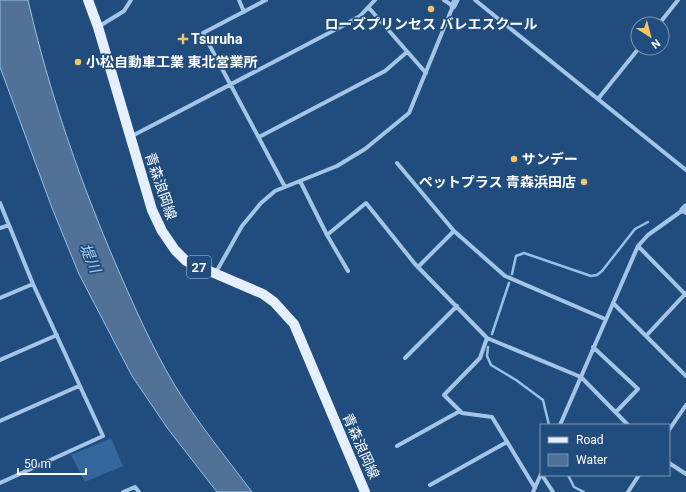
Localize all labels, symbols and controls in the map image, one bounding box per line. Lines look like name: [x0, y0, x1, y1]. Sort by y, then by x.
marker: ローズプリンセス バレエスクール: [426, 4, 436, 14]
place label: ローズプリンセス バレエスクール: [325, 16, 537, 32]
north arrow: [630, 16, 670, 56]
place label: Tsuruha: [191, 31, 243, 47]
marker: Tsuruha: [178, 34, 188, 44]
text: N: [648, 36, 663, 51]
place label: 小松自動車工業 東北営業所: [86, 54, 257, 70]
marker: 小松自動車工業 東北営業所: [73, 57, 83, 67]
street label: 青森浪岡線: [142, 150, 180, 222]
place label: サンデー: [522, 151, 578, 167]
marker: サンデー: [509, 154, 519, 164]
place label: ペットプラス 青森浜田店: [419, 174, 576, 190]
marker: ペットプラス 青森浜田店: [579, 177, 589, 187]
water label: 堤川: [76, 241, 105, 277]
road number: 27: [187, 256, 211, 278]
street label: 青森浪岡線: [339, 411, 383, 481]
legend: [540, 424, 670, 476]
text: Road: [576, 433, 604, 447]
scale bar: [18, 450, 86, 476]
text: Water: [576, 453, 607, 467]
text: 50 m: [24, 457, 51, 471]

